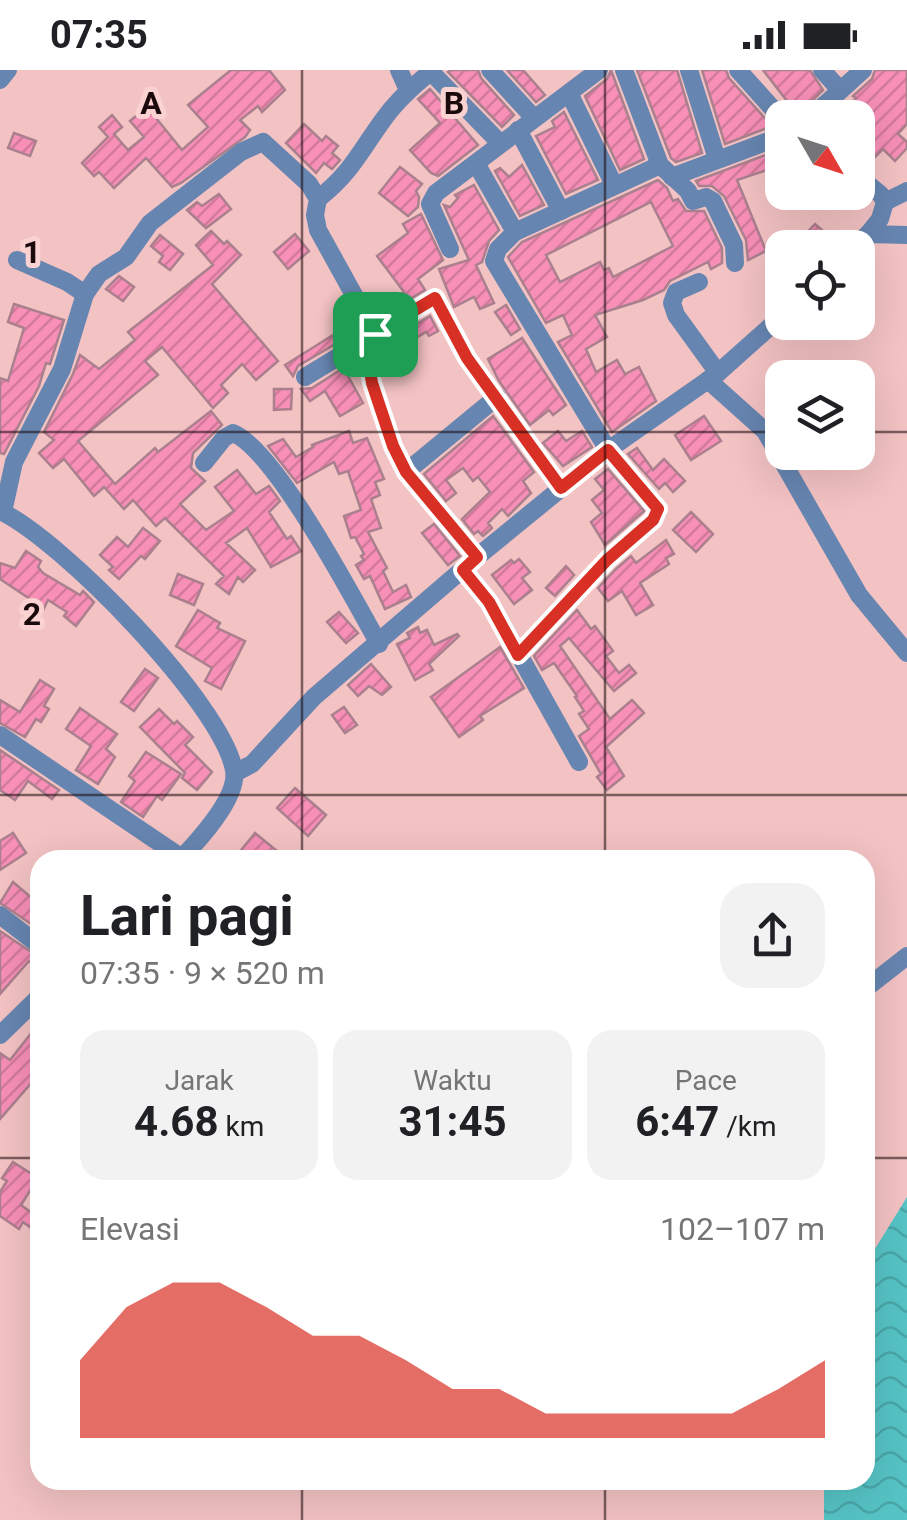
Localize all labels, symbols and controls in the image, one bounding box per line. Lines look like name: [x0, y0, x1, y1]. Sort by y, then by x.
text: 07:35: [50, 13, 148, 57]
text: A: [140, 84, 162, 122]
text: B: [444, 84, 464, 122]
north arrow: [765, 100, 875, 210]
map controls: [765, 100, 875, 470]
button: locate: [765, 230, 875, 340]
text: 1: [23, 233, 41, 271]
pin: [333, 292, 418, 377]
icon: arrive: [348, 307, 403, 362]
button: layers: [765, 360, 875, 470]
text: 2: [23, 595, 41, 633]
button: share: [720, 883, 825, 988]
text: Lari pagi: [80, 884, 294, 948]
text: 07:35 · 9 × 520 m: [80, 954, 325, 992]
text: Jarak: [165, 1064, 234, 1097]
text: Waktu: [413, 1064, 492, 1097]
text: Pace: [675, 1064, 737, 1097]
text: 4.68: [134, 1097, 219, 1146]
text: 31:45: [398, 1097, 507, 1146]
text: 6:47: [635, 1097, 719, 1146]
text: km: [219, 1110, 264, 1143]
text: /km: [719, 1110, 777, 1143]
text: Elevasi: [80, 1210, 180, 1248]
text: 102–107 m: [660, 1210, 825, 1248]

